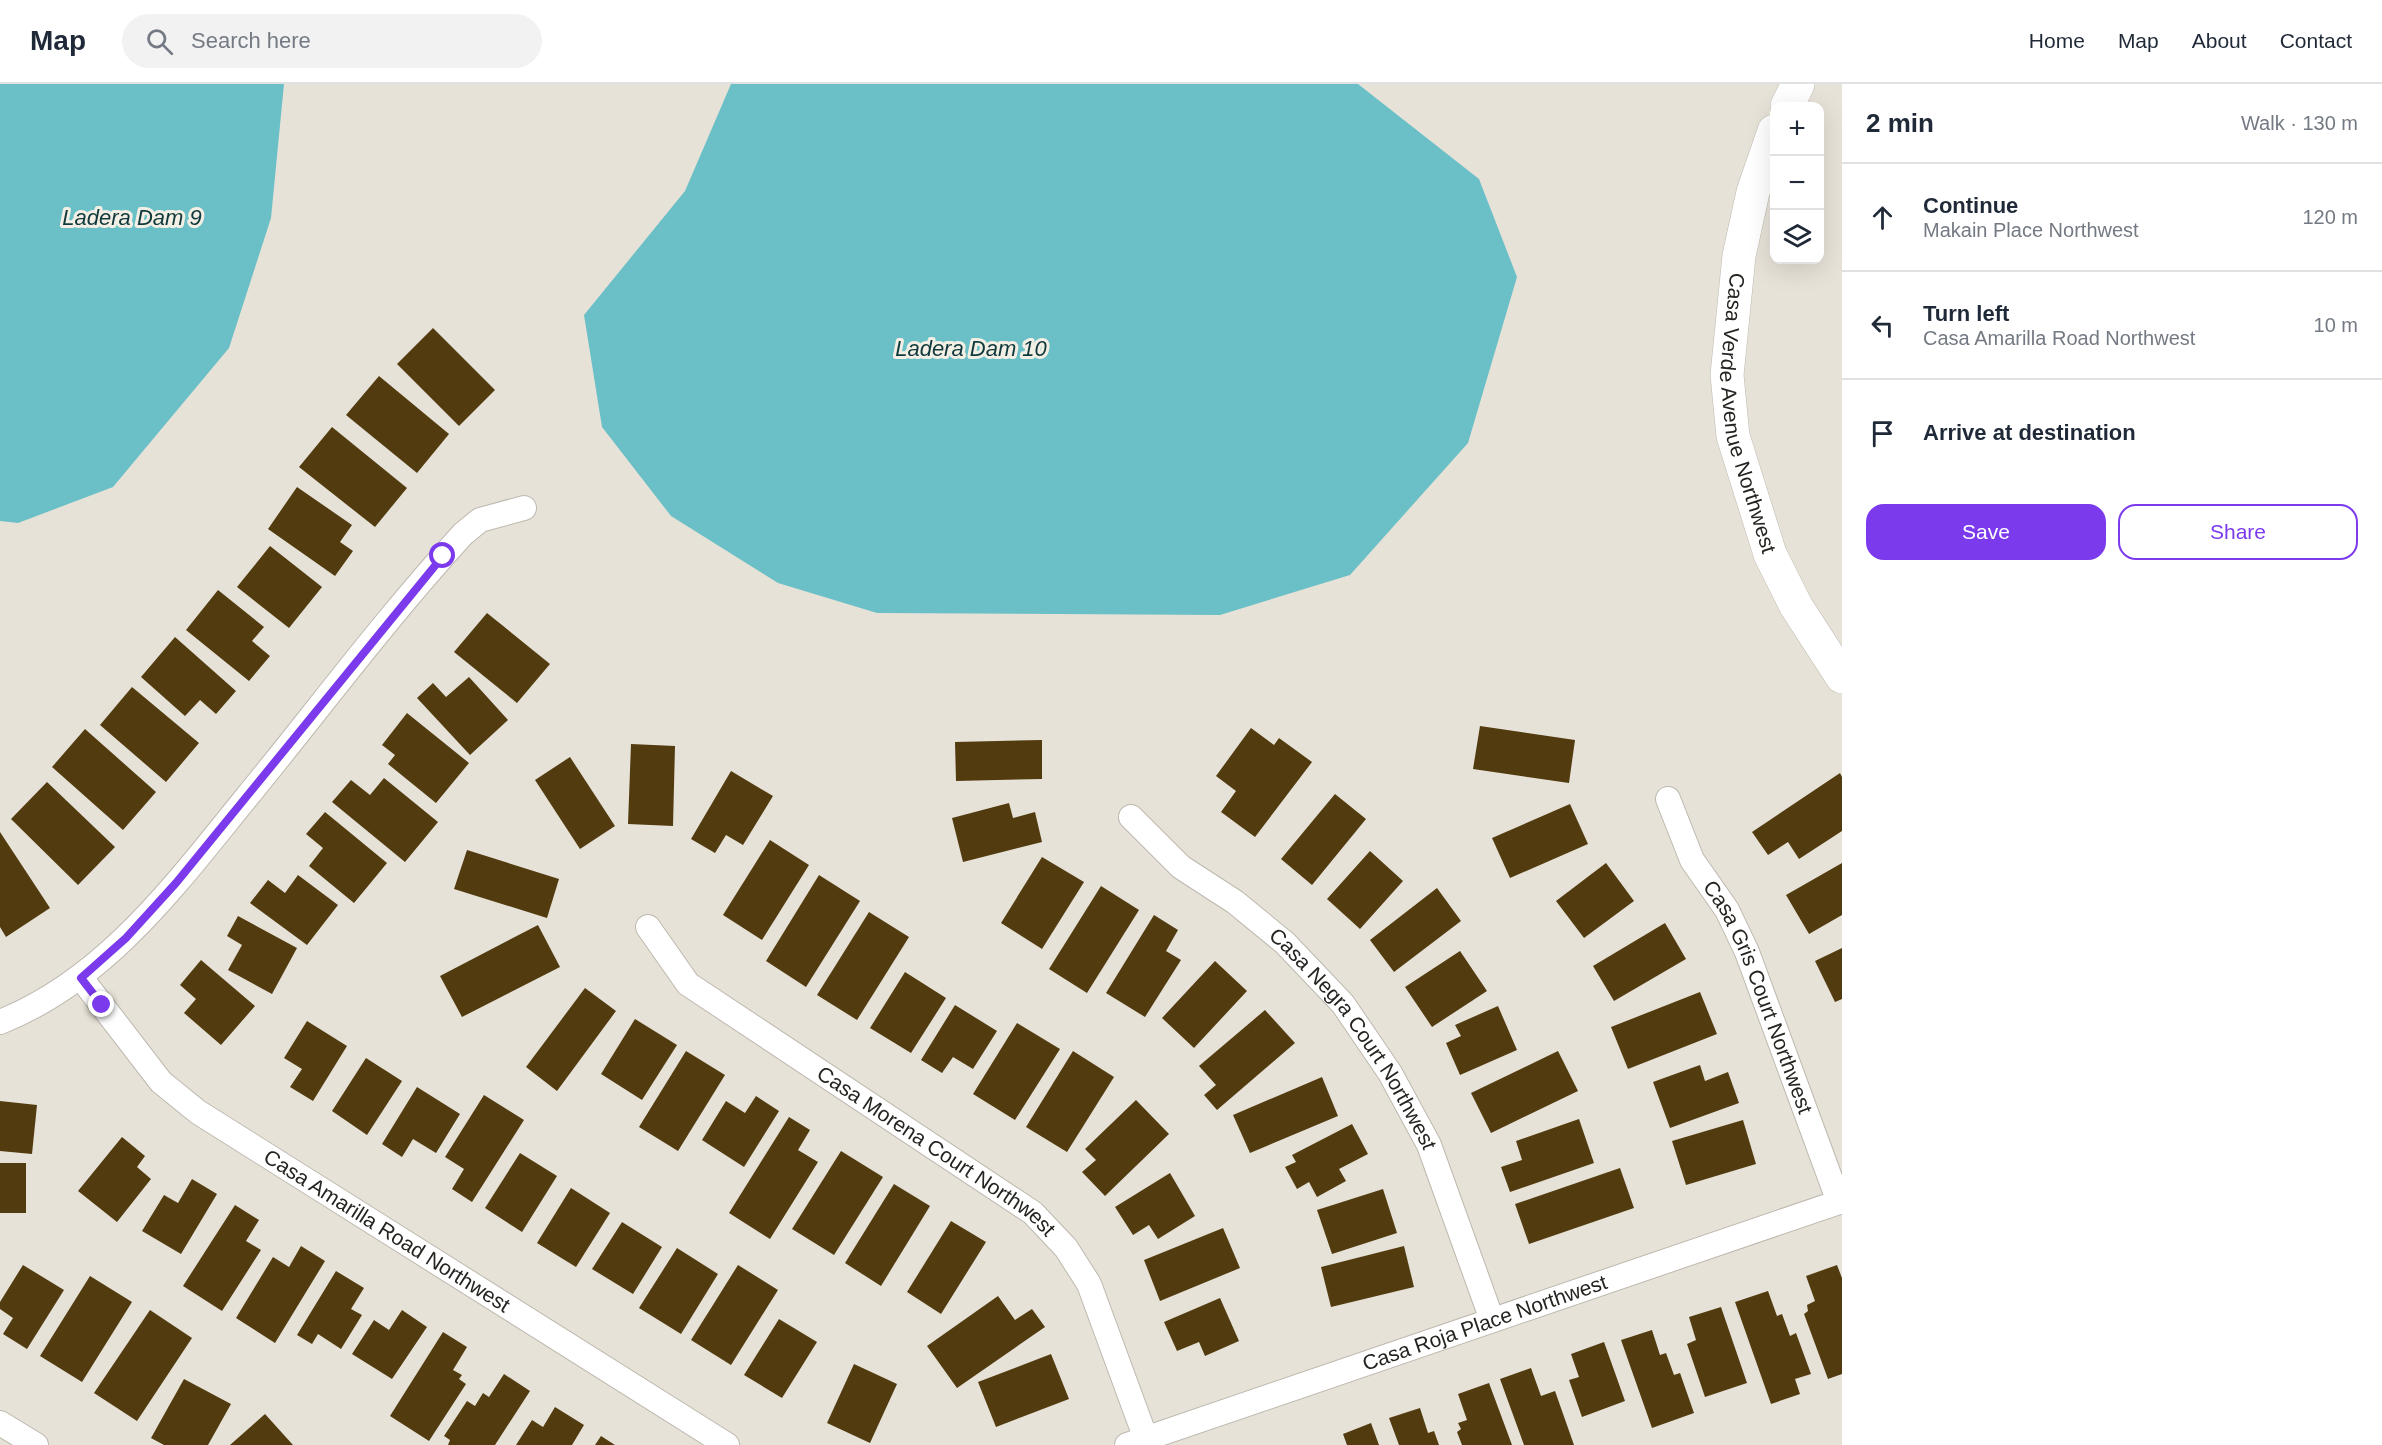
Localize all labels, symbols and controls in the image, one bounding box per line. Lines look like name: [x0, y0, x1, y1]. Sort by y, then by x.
search box: [122, 14, 542, 68]
text: Map: [30, 25, 86, 56]
icon: search: [143, 25, 176, 58]
text: Search here: [191, 28, 311, 53]
text: Home: [2029, 29, 2085, 52]
text: Map: [2118, 29, 2159, 52]
text: About: [2192, 29, 2247, 52]
text: Contact: [2280, 29, 2352, 52]
map controls: [1770, 102, 1824, 264]
button: +: [1770, 102, 1824, 156]
text: 2 min: [1866, 108, 1934, 138]
text: Walk · 130 m: [2241, 112, 2358, 134]
button: −: [1770, 156, 1824, 210]
text: Continue: [1923, 193, 2018, 218]
icon: ahead: [1866, 201, 1899, 234]
water label: Ladera Dam 9: [62, 205, 202, 230]
text: 120 m: [2302, 206, 2358, 228]
button: layers: [1770, 210, 1824, 264]
text: Makain Place Northwest: [1923, 219, 2139, 241]
street label: Casa Verde Avenue Northwest: [1716, 272, 1781, 556]
text: Turn left: [1923, 301, 2009, 326]
icon: left: [1866, 309, 1899, 342]
text: 10 m: [2314, 314, 2358, 336]
text: Casa Amarilla Road Northwest: [1923, 327, 2195, 349]
water label: Ladera Dam 10: [895, 336, 1048, 361]
icon: arrive: [1866, 417, 1899, 450]
text: Arrive at destination: [1923, 420, 2136, 445]
button: Save: [1866, 504, 2106, 560]
button: Share: [2118, 504, 2358, 560]
route start: [429, 542, 455, 568]
street label: Casa Gris Court Northwest: [1699, 876, 1818, 1117]
street label: Casa Negra Court Northwest: [1265, 923, 1442, 1152]
route end: [88, 991, 114, 1017]
street label: Casa Morena Court Northwest: [813, 1061, 1060, 1240]
street label: Casa Amarilla Road Northwest: [260, 1145, 514, 1316]
street label: Casa Roja Place Northwest: [1359, 1270, 1610, 1375]

